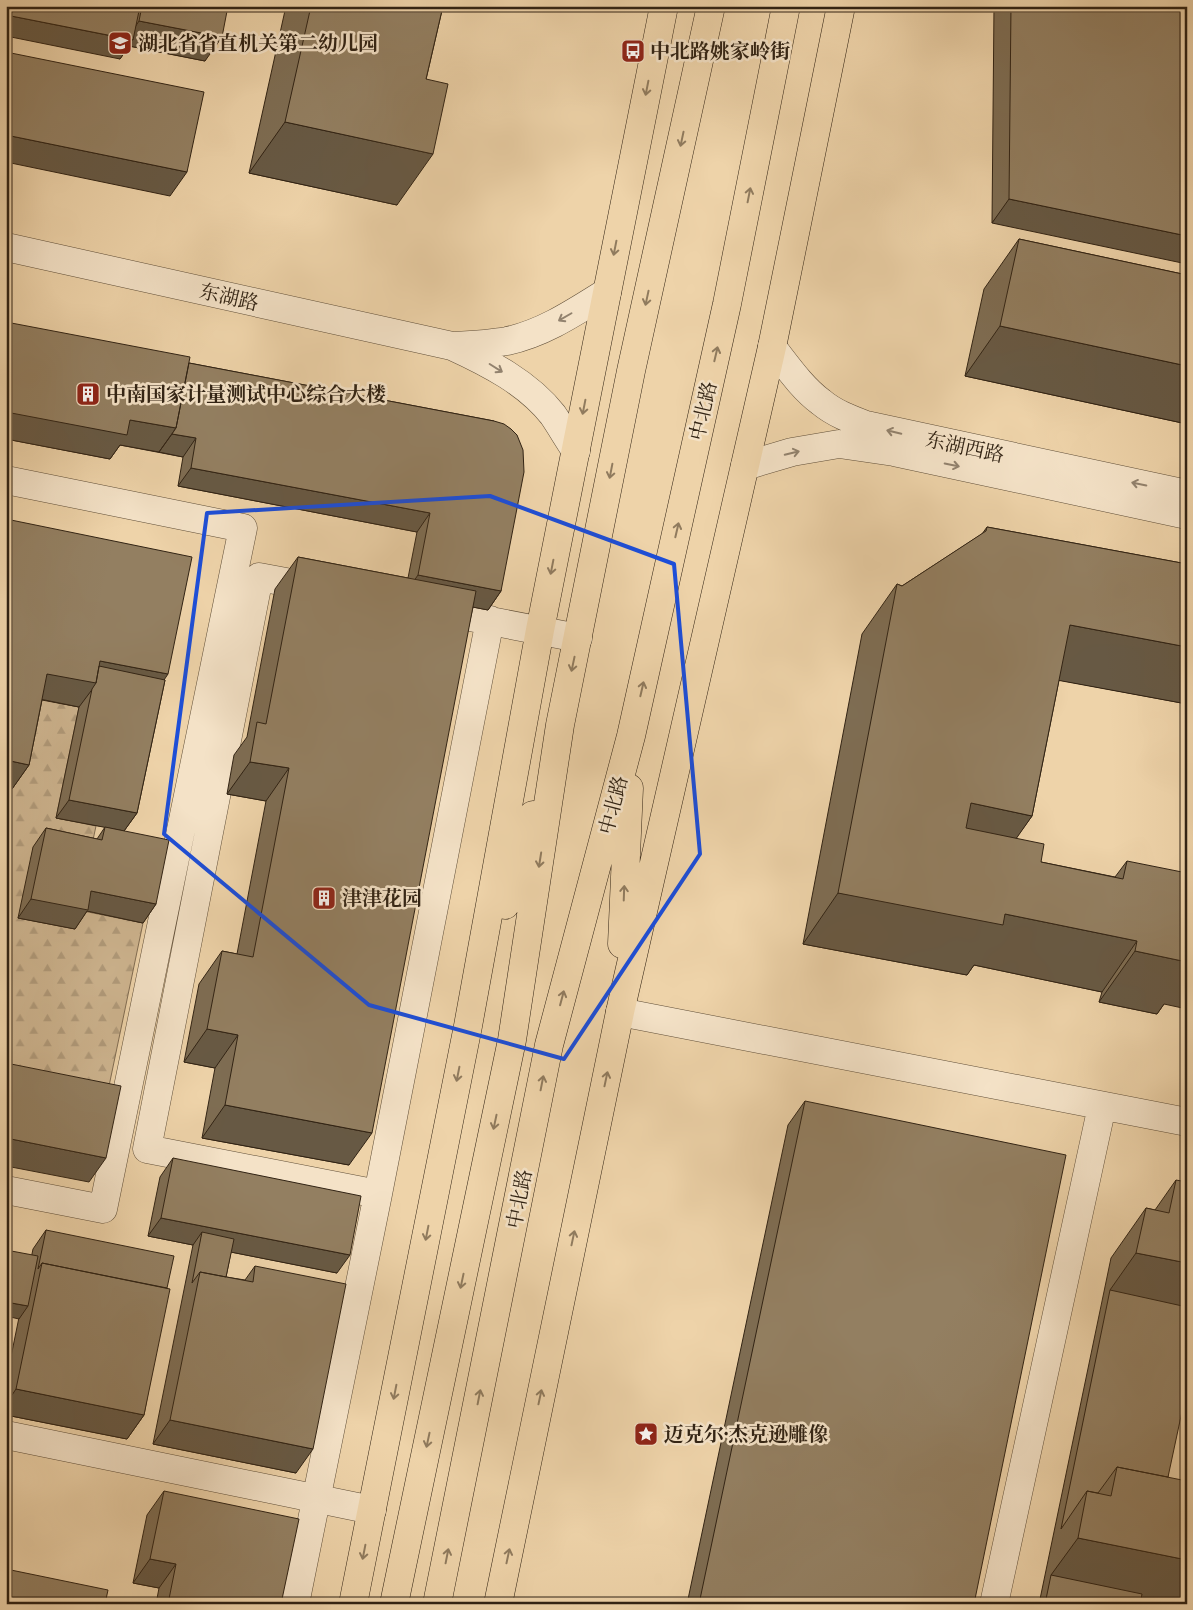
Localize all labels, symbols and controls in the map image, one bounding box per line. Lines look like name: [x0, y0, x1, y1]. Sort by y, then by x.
school or university icon: 湖北省省直机关第二幼儿园: [107, 30, 133, 56]
place label: 湖北省省直机关第二幼儿园: [138, 31, 378, 55]
bus stop icon: 中北路姚家岭街: [620, 38, 646, 64]
place label: 中北路姚家岭街: [650, 39, 790, 63]
one-way arrow: [642, 80, 652, 96]
one-way arrow: [677, 131, 686, 147]
one-way arrow: [744, 187, 754, 203]
one-way arrow: [610, 239, 620, 255]
street label: 东湖路: [197, 279, 261, 315]
one-way arrow: [642, 290, 651, 306]
one-way arrow: [559, 313, 573, 323]
one-way arrow: [712, 347, 721, 363]
one-way arrow: [488, 364, 502, 374]
street label: 中北路: [685, 379, 721, 443]
building icon: 中南国家计量测试中心综合大楼: [75, 381, 101, 407]
place label: 中南国家计量测试中心综合大楼: [106, 382, 386, 406]
one-way arrow: [579, 399, 589, 415]
one-way arrow: [887, 427, 903, 436]
street label: 东湖西路: [923, 427, 1007, 467]
one-way arrow: [783, 448, 799, 457]
one-way arrow: [943, 461, 959, 470]
one-way arrow: [606, 462, 616, 478]
one-way arrow: [1131, 479, 1147, 488]
one-way arrow: [673, 522, 682, 538]
one-way arrow: [547, 558, 557, 574]
one-way arrow: [567, 656, 577, 672]
one-way arrow: [637, 681, 647, 697]
street label: 中北路: [594, 773, 632, 837]
one-way arrow: [534, 852, 544, 868]
building icon: 津津花园: [311, 885, 337, 911]
place label: 津津花园: [342, 886, 422, 910]
one-way arrow: [620, 886, 629, 902]
one-way arrow: [558, 991, 567, 1007]
one-way arrow: [453, 1065, 463, 1081]
one-way arrow: [602, 1071, 612, 1087]
one-way arrow: [538, 1075, 547, 1091]
one-way arrow: [490, 1114, 499, 1130]
street label: 中北路: [501, 1167, 537, 1231]
one-way arrow: [421, 1225, 431, 1241]
one-way arrow: [569, 1230, 579, 1246]
one-way arrow: [457, 1273, 466, 1289]
one-way arrow: [390, 1384, 400, 1400]
one-way arrow: [474, 1389, 484, 1405]
one-way arrow: [536, 1389, 546, 1405]
place icon: 迈克尔·杰克逊雕像: [633, 1421, 659, 1447]
place label: 迈克尔·杰克逊雕像: [664, 1422, 828, 1446]
one-way arrow: [423, 1432, 433, 1448]
one-way arrow: [358, 1543, 368, 1559]
one-way arrow: [442, 1548, 452, 1564]
one-way arrow: [503, 1548, 513, 1564]

